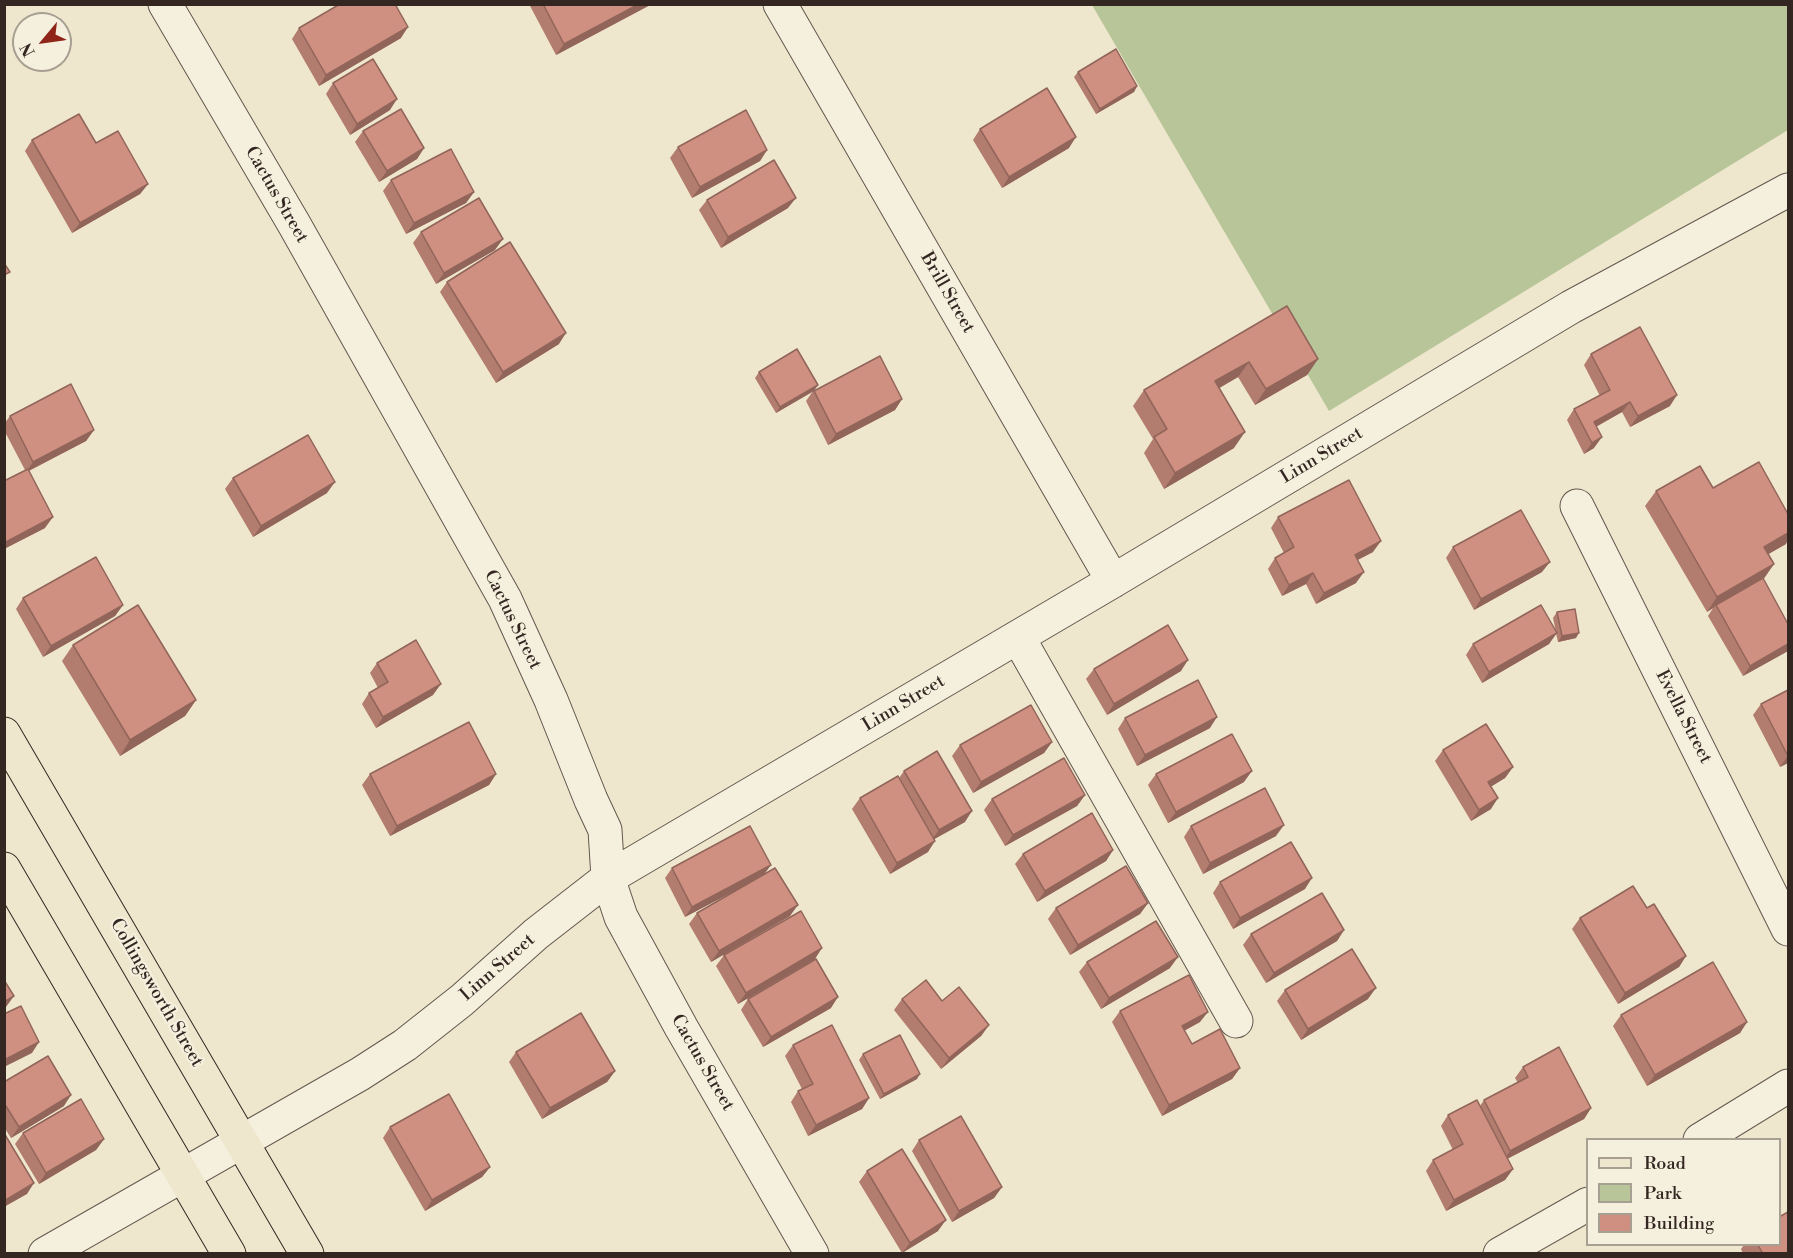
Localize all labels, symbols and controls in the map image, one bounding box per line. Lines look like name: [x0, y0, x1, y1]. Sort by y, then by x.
north arrow: [12, 12, 72, 72]
text: N: [16, 39, 40, 60]
street label: Cactus Street: [240, 143, 312, 247]
street label: Brill Street: [915, 249, 979, 337]
street label: Linn Street: [1277, 423, 1367, 489]
street label: Cactus Street: [479, 567, 545, 673]
street label: Evella Street: [1650, 667, 1716, 767]
street label: Linn Street: [859, 671, 949, 737]
street label: Collingsworth Street: [105, 915, 207, 1071]
street label: Linn Street: [456, 930, 540, 1006]
street label: Cactus Street: [666, 1011, 738, 1115]
legend: [1586, 1138, 1781, 1246]
text: Road: [1644, 1152, 1686, 1175]
text: Park: [1644, 1182, 1681, 1205]
text: Building: [1644, 1212, 1714, 1235]

